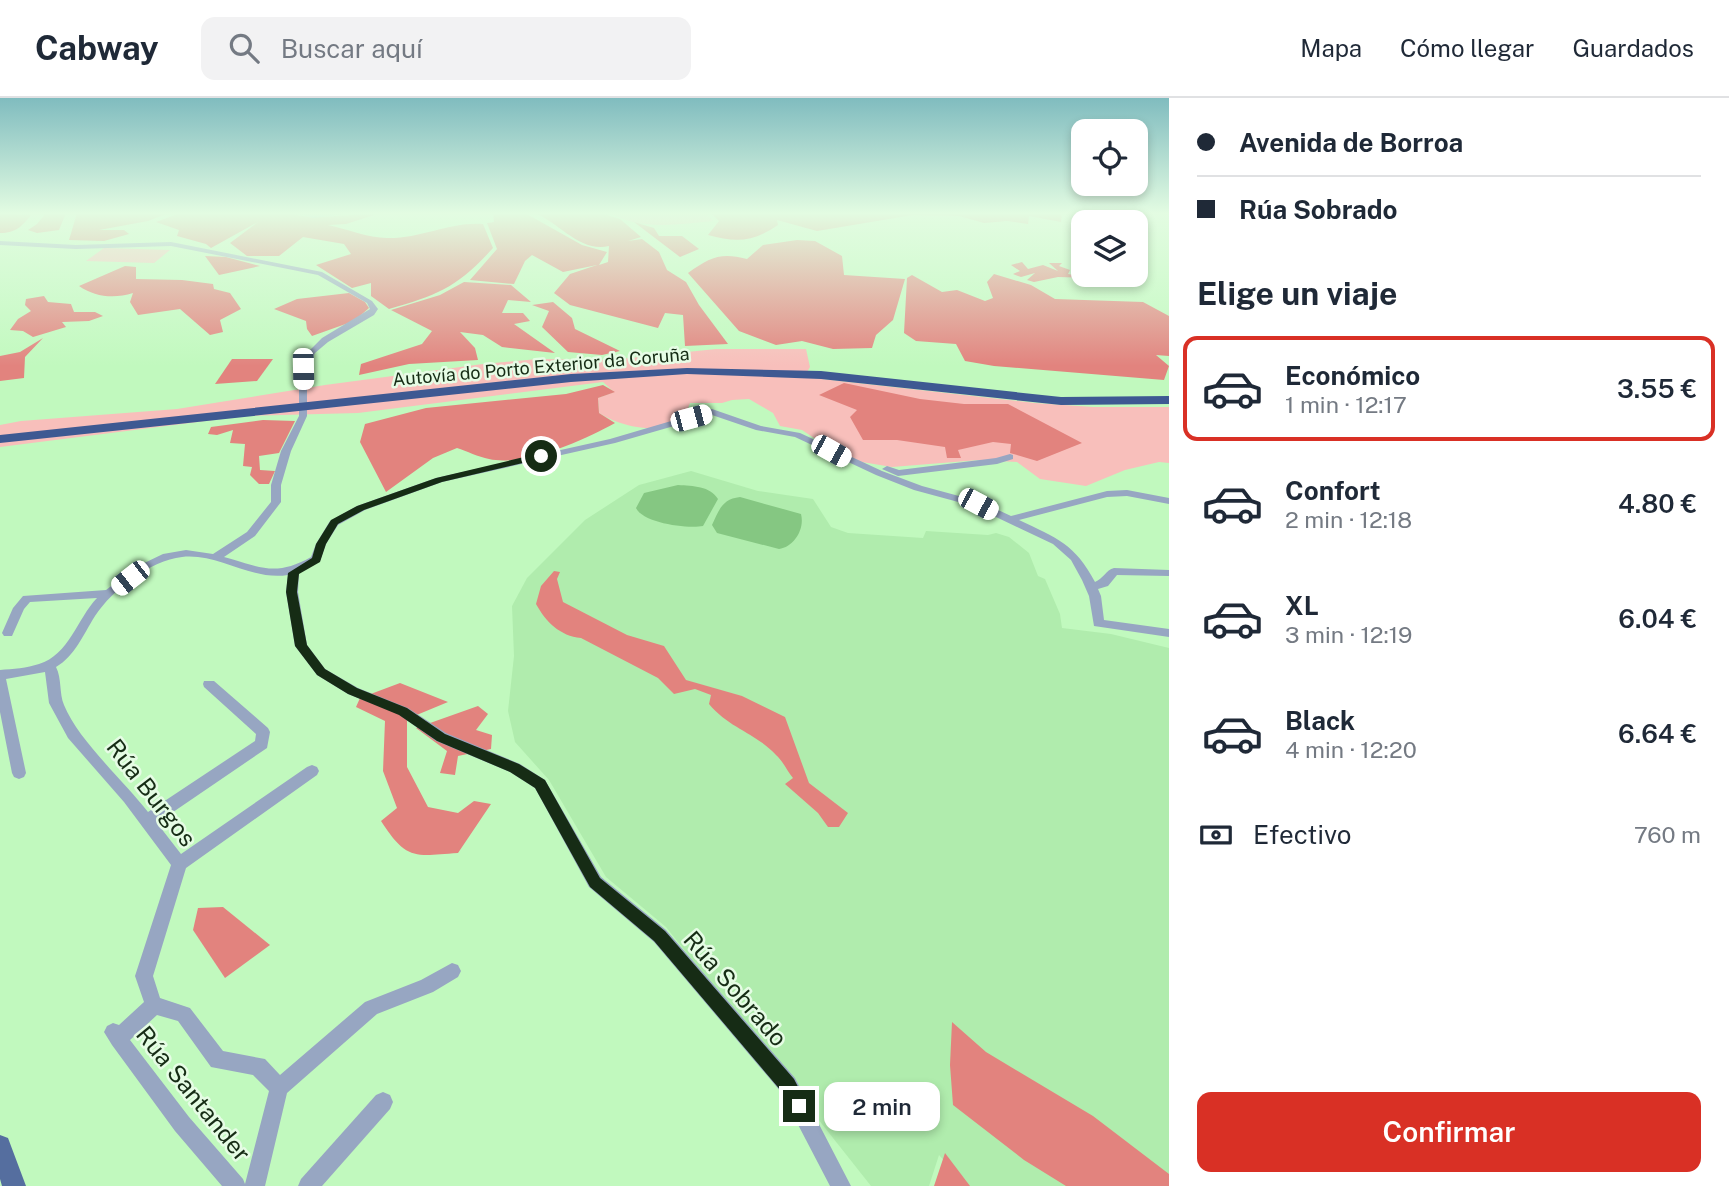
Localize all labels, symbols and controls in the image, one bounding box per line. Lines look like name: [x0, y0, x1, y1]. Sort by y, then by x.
search box: [201, 17, 691, 80]
text: Cabway: [35, 29, 159, 67]
icon: search: [225, 29, 263, 67]
text: Buscar aquí: [281, 33, 423, 64]
text: Mapa: [1300, 34, 1362, 62]
text: Cómo llegar: [1400, 34, 1534, 62]
text: Guardados: [1572, 34, 1694, 62]
map controls: [1071, 119, 1148, 287]
button: locate: [1071, 119, 1148, 196]
text: Avenida de Borroa: [1239, 127, 1463, 158]
text: Rúa Sobrado: [1239, 194, 1398, 225]
button: layers: [1071, 210, 1148, 287]
text: Elige un viaje: [1197, 275, 1397, 312]
street label: Autovía do Porto Exterior da Coruña: [392, 343, 690, 390]
car: [293, 348, 314, 390]
icon: car: [1201, 357, 1264, 420]
text: Económico: [1285, 360, 1420, 391]
text: 3.55 €: [1617, 373, 1697, 404]
text: 1 min · 12:17: [1285, 391, 1407, 418]
car: [668, 402, 715, 434]
car: [808, 432, 855, 470]
route start: [525, 440, 557, 472]
icon: car: [1201, 472, 1264, 535]
text: Confort: [1285, 475, 1381, 506]
car: [955, 485, 1002, 523]
text: 4.80 €: [1618, 488, 1697, 519]
text: 2 min · 12:18: [1285, 506, 1412, 533]
car: [107, 557, 154, 599]
icon: car: [1201, 587, 1264, 650]
text: XL: [1285, 590, 1319, 621]
text: 6.04 €: [1618, 603, 1697, 634]
text: 3 min · 12:19: [1285, 621, 1412, 648]
icon: car: [1201, 702, 1264, 765]
text: Black: [1285, 705, 1355, 736]
text: 6.64 €: [1618, 718, 1697, 749]
street label: Rúa Burgos: [101, 733, 202, 852]
text: 4 min · 12:20: [1285, 736, 1417, 763]
icon: cash: [1197, 816, 1235, 854]
text: Efectivo: [1253, 819, 1351, 850]
text: 760 m: [1634, 821, 1701, 848]
street label: Rúa Sobrado: [678, 925, 793, 1052]
street label: Rúa Santander: [131, 1020, 257, 1166]
callout: 2 min: [824, 1082, 939, 1130]
route end: [783, 1090, 815, 1122]
button: Confirmar: [1197, 1092, 1701, 1172]
text: 2 min: [852, 1093, 912, 1120]

